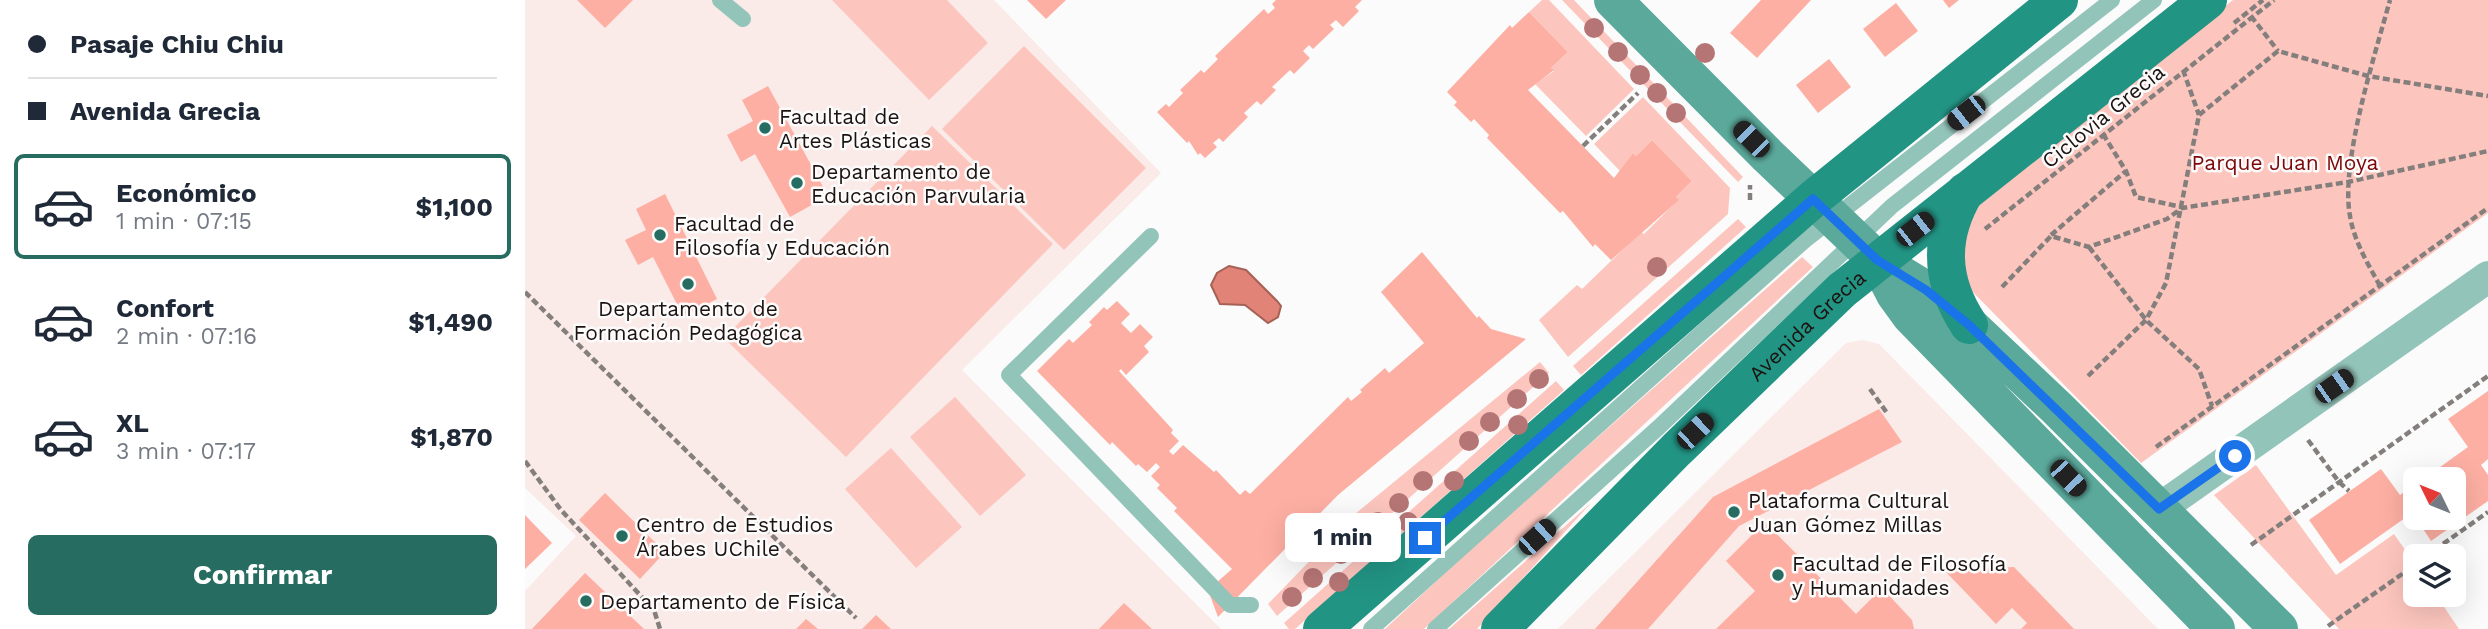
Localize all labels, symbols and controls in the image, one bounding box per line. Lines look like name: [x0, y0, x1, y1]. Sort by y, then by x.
text: Pasaje Chiu Chiu: [70, 29, 284, 59]
street label: Ciclovia Grecia: [2037, 59, 2169, 173]
car: [1943, 92, 1990, 134]
text: Avenida Grecia: [70, 96, 260, 126]
place label: Facultad de Artes Plásticas: [779, 104, 931, 153]
car: [1729, 117, 1774, 161]
marker: Facultad de Artes Plásticas: [757, 120, 773, 136]
park label: Parque Juan Moya: [2191, 150, 2379, 175]
place label: Departamento de Educación Parvularia: [811, 159, 1025, 208]
icon: car: [32, 175, 95, 238]
marker: Departamento de Educación Parvularia: [789, 175, 805, 191]
text: Económico: [116, 178, 257, 208]
text: $1,100: [416, 192, 493, 222]
text: 1 min · 07:15: [116, 208, 252, 235]
car: [1892, 208, 1939, 250]
place label: Facultad de Filosofía y Educación: [674, 211, 890, 260]
marker: Facultad de Filosofía y Educación: [652, 227, 668, 243]
street label: Avenida Grecia: [1743, 264, 1870, 386]
marker: Departamento de Formación Pedagógica: [680, 276, 696, 292]
icon: car: [32, 290, 95, 353]
text: Confort: [116, 293, 214, 323]
place label: Departamento de Formación Pedagógica: [574, 296, 803, 345]
text: $1,490: [408, 307, 493, 337]
text: 2 min · 07:16: [116, 323, 257, 350]
car: [2311, 365, 2358, 407]
icon: car: [32, 405, 95, 468]
text: XL: [116, 408, 149, 438]
car: [1673, 409, 1718, 453]
text: $1,870: [410, 422, 493, 452]
text: 3 min · 07:17: [116, 438, 256, 465]
route start: [2219, 440, 2251, 472]
car: [2046, 456, 2091, 500]
north arrow: [2403, 467, 2466, 530]
map controls: [2403, 467, 2466, 607]
place label: Plataforma Cultural Juan Gómez Millas: [1748, 488, 1949, 537]
marker: Plataforma Cultural Juan Gómez Millas: [1726, 504, 1742, 520]
place label: Centro de Estudios Árabes UChile: [636, 512, 833, 561]
callout: 1 min: [1285, 514, 1401, 562]
car: [1515, 515, 1560, 559]
route end: [1409, 522, 1441, 554]
text: 1 min: [1313, 524, 1373, 551]
marker: Centro de Estudios Árabes UChile: [614, 528, 630, 544]
button: Confirmar: [28, 535, 497, 615]
button: layers: [2403, 544, 2466, 607]
place label: Facultad de Filosofía y Humanidades: [1792, 551, 2007, 600]
marker: Facultad de Filosofía y Humanidades: [1770, 567, 1786, 583]
place label: Departamento de Física: [600, 589, 846, 614]
marker: Departamento de Física: [578, 593, 594, 609]

